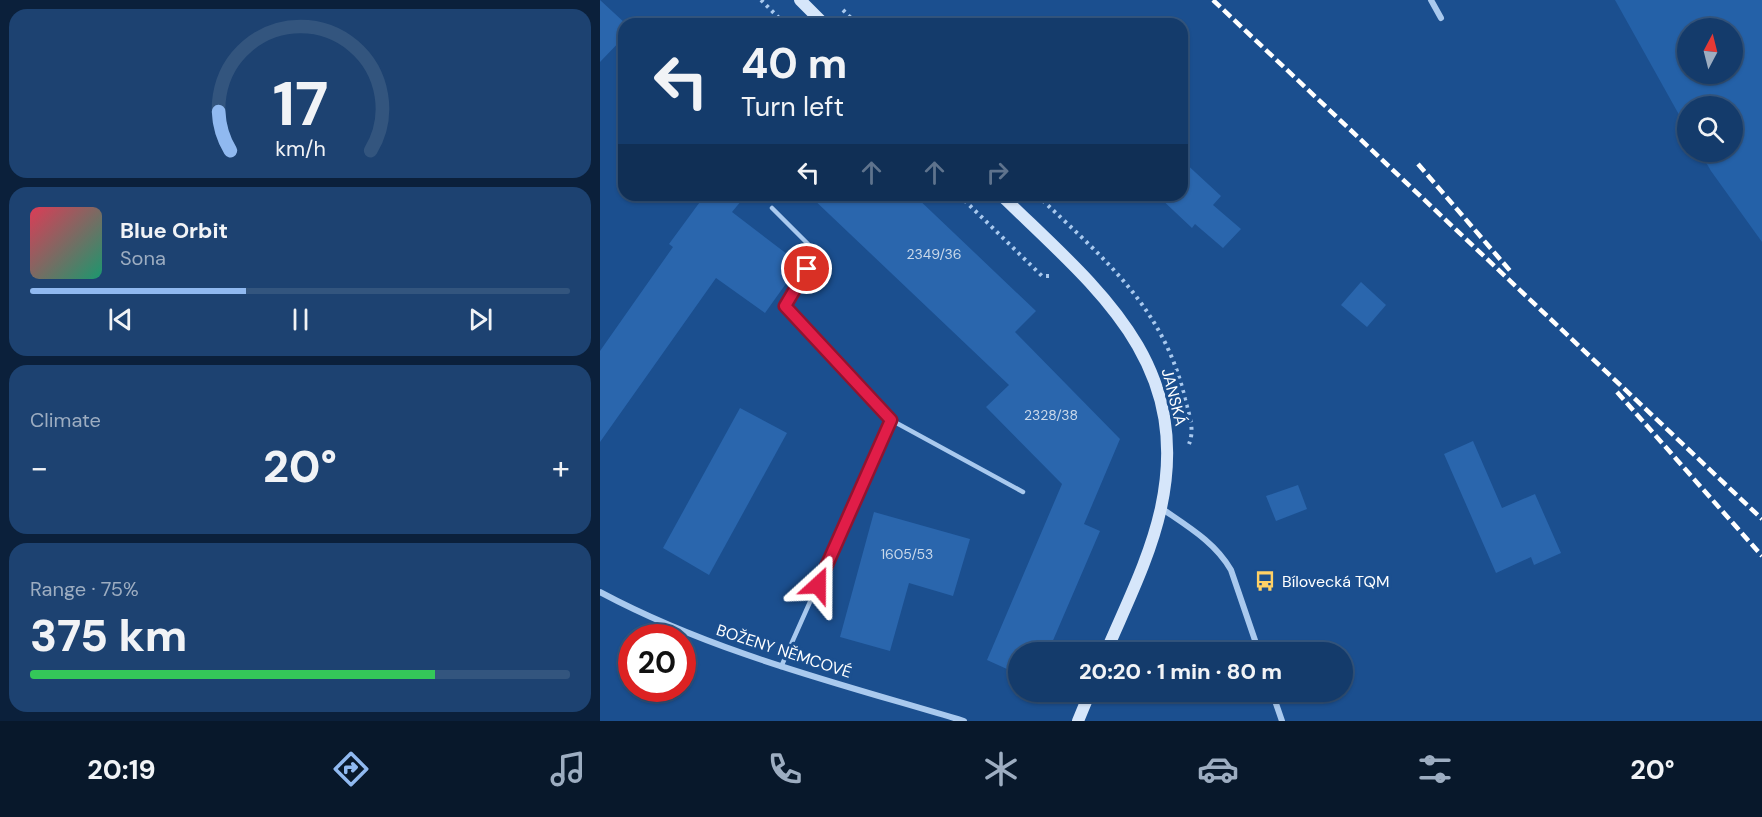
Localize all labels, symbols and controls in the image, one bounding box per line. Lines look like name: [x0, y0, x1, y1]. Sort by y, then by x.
north arrow: [1677, 18, 1743, 84]
map controls: [1677, 18, 1743, 162]
text: 40 m: [741, 36, 847, 91]
icon: left: [642, 42, 720, 120]
text: 17: [272, 63, 328, 144]
text: Turn left: [741, 89, 844, 124]
button: search: [1677, 96, 1743, 162]
text: km/h: [275, 135, 325, 163]
icon: left: [792, 156, 825, 189]
icon: ahead: [855, 156, 888, 189]
icon: ahead: [918, 156, 951, 189]
icon: right: [981, 156, 1014, 189]
text: Blue Orbit: [120, 216, 228, 245]
pin: [781, 243, 832, 294]
text: Sona: [120, 245, 166, 271]
house number: 2349/36: [907, 245, 961, 263]
icon: arrive: [790, 252, 823, 285]
icon: previous: [104, 303, 137, 336]
icon: pause: [284, 303, 317, 336]
icon: next: [464, 303, 497, 336]
street label: JANSKÁ: [1157, 366, 1191, 428]
house number: 2328/38: [1024, 406, 1078, 424]
text: Climate: [30, 407, 101, 433]
text: 20°: [263, 437, 337, 496]
text: −: [30, 446, 48, 489]
text: +: [552, 446, 570, 489]
house number: 1605/53: [881, 545, 933, 563]
position arrow: [786, 553, 850, 617]
bus stop icon: Bílovecká TQM: [1253, 569, 1277, 593]
place label: Bílovecká TQM: [1282, 571, 1389, 592]
text: Range · 75%: [30, 576, 139, 602]
text: 375 km: [30, 606, 187, 665]
street label: BOŽENY NĚMCOVÉ: [714, 619, 854, 683]
speed limit sign: 20: [618, 624, 696, 702]
text: 20:20 · 1 min · 80 m: [1079, 657, 1282, 686]
icon: directions: [330, 748, 372, 790]
icon: music: [547, 748, 589, 790]
icon: phone: [764, 748, 806, 790]
icon: climate: [980, 748, 1022, 790]
icon: car: [1197, 748, 1239, 790]
icon: filters: [1414, 748, 1456, 790]
text: 20:19: [87, 752, 156, 787]
text: 20°: [1630, 752, 1675, 787]

